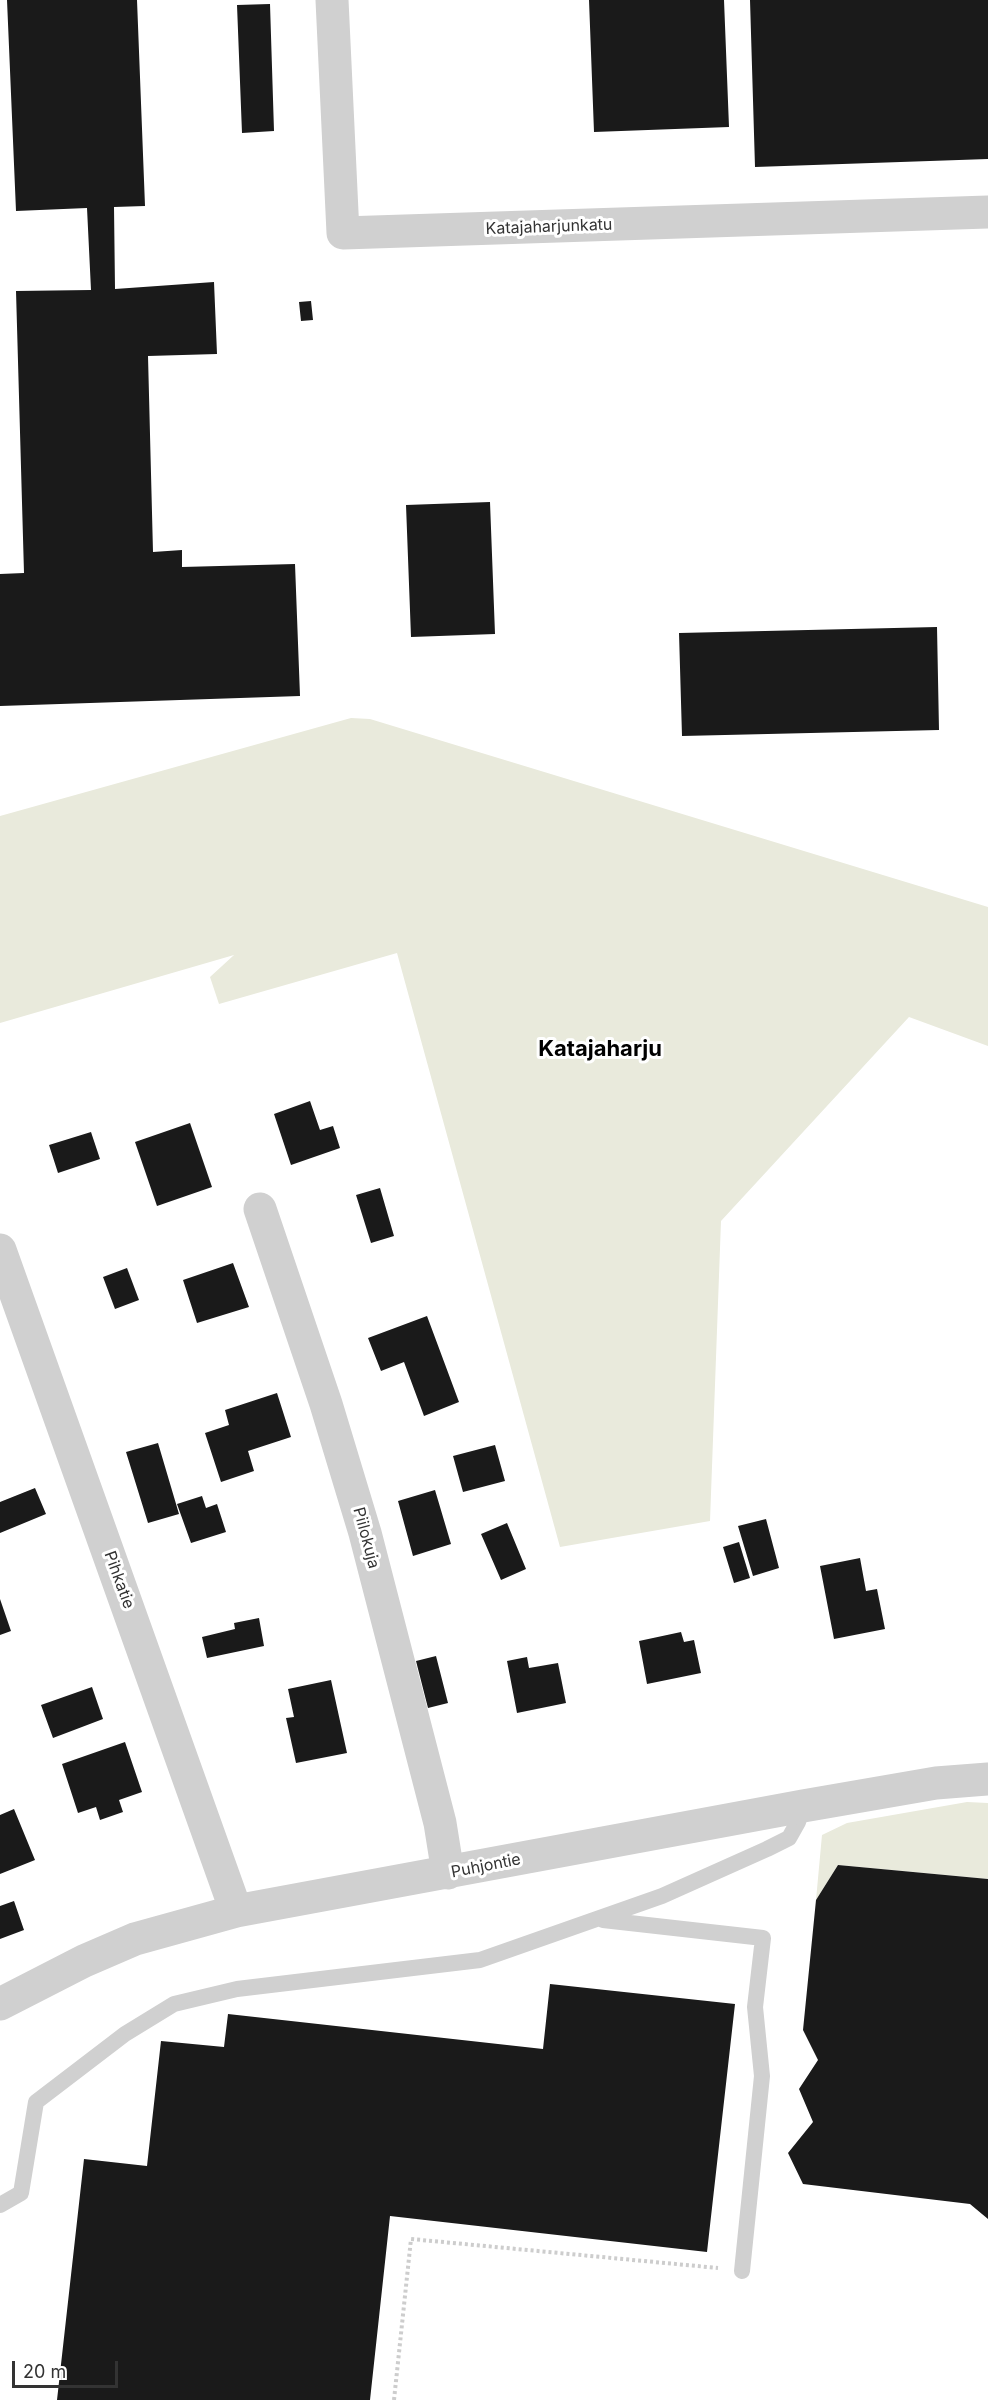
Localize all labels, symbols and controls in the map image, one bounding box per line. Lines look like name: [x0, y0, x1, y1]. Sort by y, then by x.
street label: Katajaharjunkatu: [485, 215, 613, 239]
district label: Katajaharju: [538, 1036, 662, 1062]
street label: Piilokuja: [349, 1505, 383, 1571]
street label: Pihkatie: [100, 1549, 138, 1611]
street label: Puhjontie: [450, 1850, 522, 1882]
scale bar: [15, 2349, 122, 2387]
text: 20 m: [23, 2361, 66, 2382]

